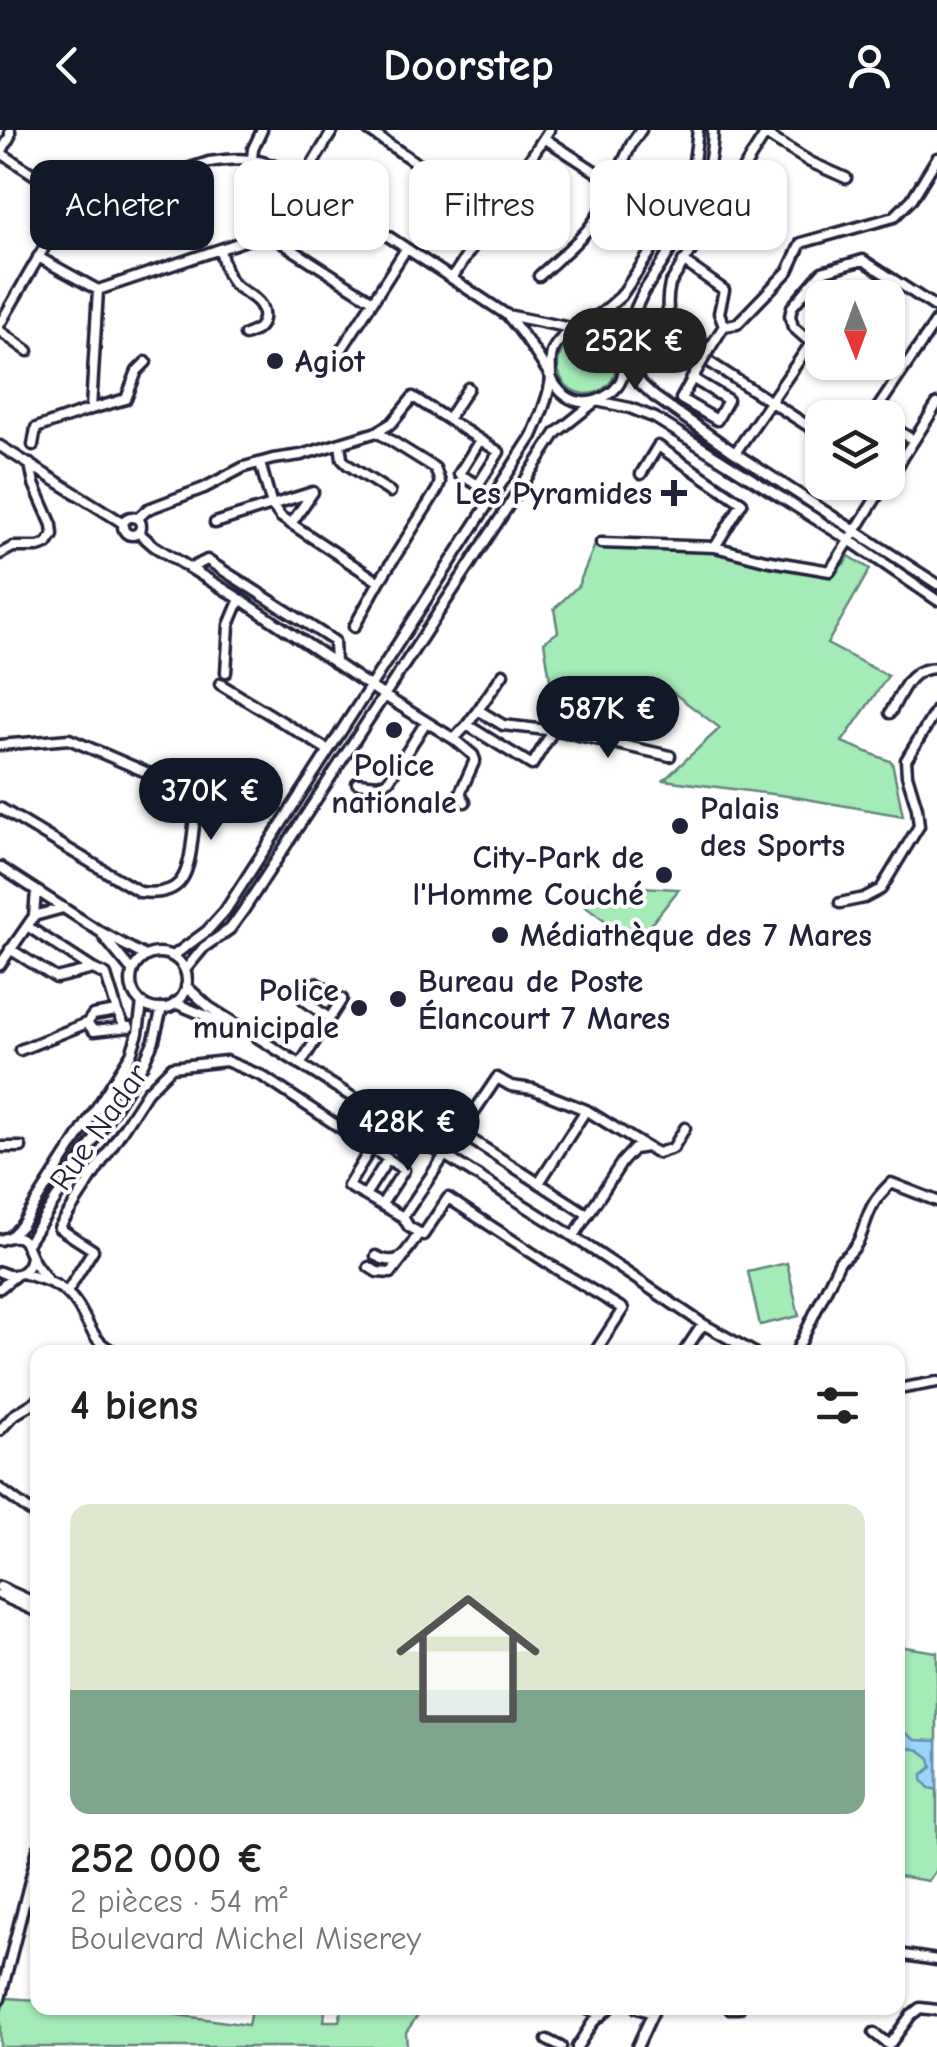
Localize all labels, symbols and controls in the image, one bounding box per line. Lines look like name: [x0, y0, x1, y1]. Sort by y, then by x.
icon: back: [40, 38, 95, 93]
icon: person: [842, 38, 897, 93]
text: Doorstep: [383, 39, 554, 91]
chip: Acheter: [30, 160, 214, 250]
chip: Louer: [234, 160, 389, 250]
chip: Filtres: [409, 160, 570, 250]
chip: Nouveau: [590, 160, 787, 250]
north arrow: [805, 280, 905, 380]
map controls: [805, 280, 905, 500]
pin: 252K €: [554, 308, 716, 393]
text: 252K €: [585, 322, 685, 359]
place label: Agiot: [295, 343, 365, 380]
marker: Agiot: [264, 350, 286, 372]
button: layers: [805, 400, 905, 500]
place label: Les Pyramides: [455, 475, 652, 512]
marker: Les Pyramides: [661, 480, 687, 506]
pin: 587K €: [527, 676, 689, 761]
text: 587K €: [558, 690, 658, 727]
marker: Police nationale: [383, 719, 405, 741]
place label: Police nationale: [331, 747, 457, 821]
pin: 370K €: [130, 758, 292, 843]
text: 370K €: [161, 772, 261, 809]
place label: Palais des Sports: [700, 790, 845, 864]
marker: Palais des Sports: [669, 815, 691, 837]
place label: City-Park de l'Homme Couché: [412, 839, 644, 913]
marker: City-Park de l'Homme Couché: [653, 864, 675, 886]
place label: Médiathèque des 7 Mares: [520, 917, 872, 954]
marker: Médiathèque des 7 Mares: [489, 924, 511, 946]
place label: Bureau de Poste Élancourt 7 Mares: [418, 963, 670, 1037]
place label: Police municipale: [193, 972, 339, 1046]
marker: Bureau de Poste Élancourt 7 Mares: [387, 988, 409, 1010]
marker: Police municipale: [348, 997, 370, 1019]
street label: Rue Nadar: [42, 1056, 156, 1197]
pin: 428K €: [327, 1089, 489, 1174]
text: 428K €: [359, 1103, 457, 1140]
icon: filters: [810, 1378, 865, 1433]
text: 4 biens: [70, 1381, 198, 1430]
icon: home: [378, 1569, 558, 1749]
text: 252 000 €: [70, 1834, 265, 1883]
text: 2 pièces · 54 m²: [70, 1883, 287, 1920]
text: Boulevard Michel Miserey: [70, 1920, 421, 1957]

